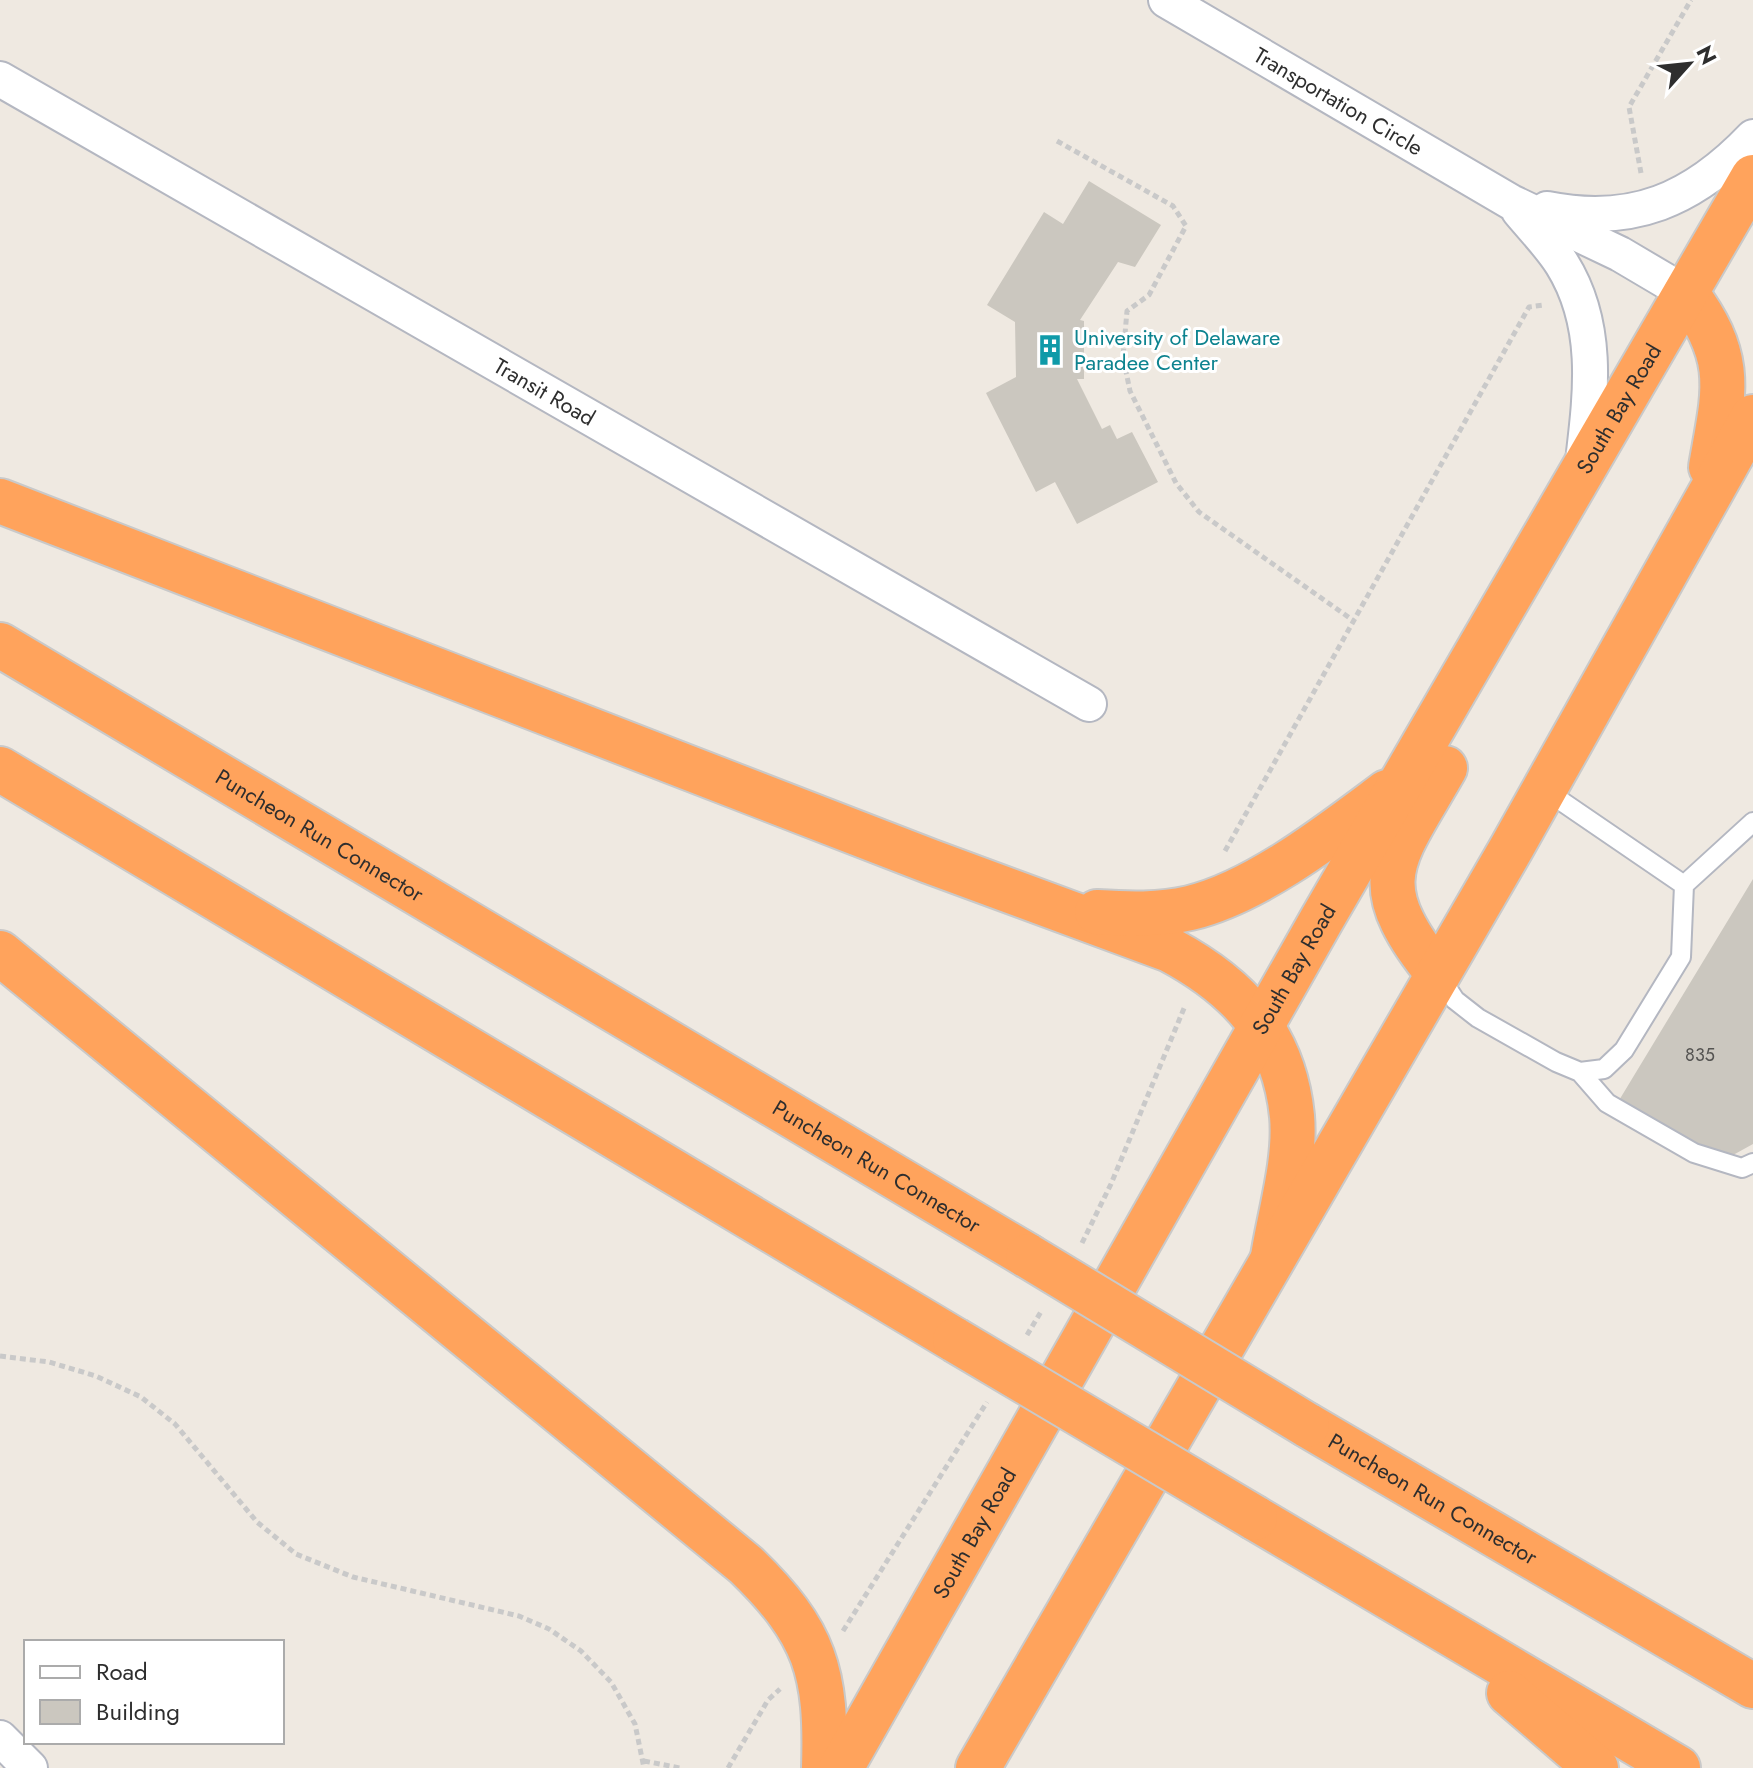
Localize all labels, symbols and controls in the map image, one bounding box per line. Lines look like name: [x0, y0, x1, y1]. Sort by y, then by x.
north arrow: [1649, 24, 1729, 104]
street label: Transportation Circle: [1248, 39, 1429, 163]
text: N: [1689, 40, 1725, 70]
place label: University of Delaware Paradee Center: [1074, 321, 1280, 378]
building icon: University of Delaware Paradee Center: [1033, 333, 1067, 367]
street label: South Bay Road: [1568, 338, 1669, 480]
street label: Transit Road: [488, 350, 601, 433]
street label: Puncheon Run Connector: [210, 761, 430, 910]
street label: South Bay Road: [1244, 898, 1343, 1041]
house number: 835: [1685, 1042, 1715, 1068]
street label: Puncheon Run Connector: [767, 1092, 987, 1241]
street label: Puncheon Run Connector: [1322, 1425, 1544, 1573]
street label: South Bay Road: [924, 1462, 1024, 1604]
legend: [24, 1640, 284, 1744]
text: Road: [96, 1654, 148, 1689]
text: Building: [96, 1694, 180, 1729]

